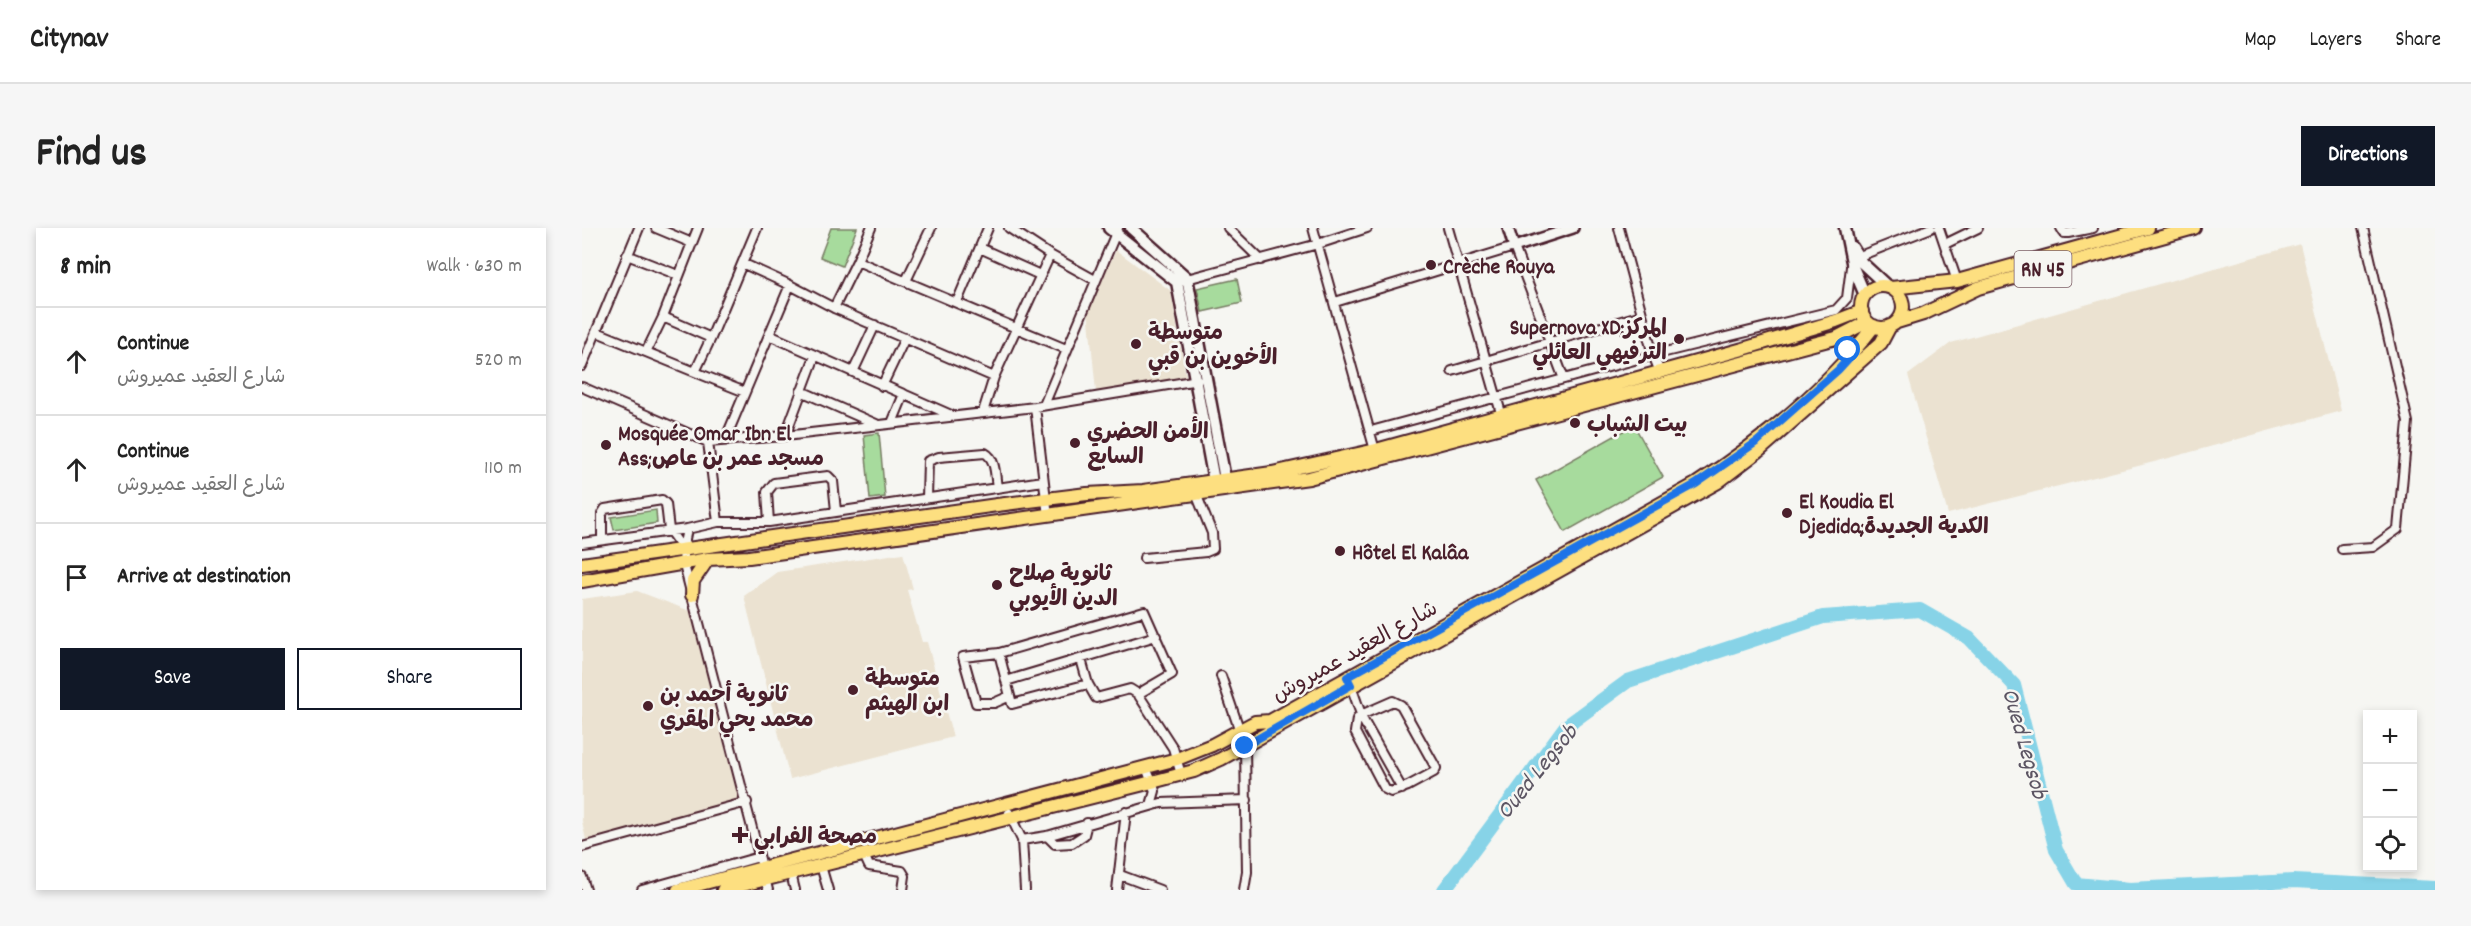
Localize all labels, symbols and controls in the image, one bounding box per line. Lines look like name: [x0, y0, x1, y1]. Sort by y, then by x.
text: Citynav: [30, 21, 108, 61]
text: Map: [2245, 26, 2276, 56]
text: Layers: [2309, 26, 2362, 56]
text: Share: [2395, 26, 2441, 56]
text: Find us: [36, 126, 147, 186]
button: Directions: [2301, 126, 2435, 186]
text: 8 min: [60, 249, 111, 286]
road number: RN 45: [2014, 251, 2072, 287]
text: Walk · 630 m: [427, 253, 522, 281]
place label: Crèche Rouya: [1443, 253, 1555, 284]
marker: Crèche Rouya: [1424, 258, 1438, 272]
place label: Supernova XD;المركز الترفيهي العائلي: [1510, 314, 1667, 371]
place label: متوسطة الأخوين بن قبي: [1148, 319, 1277, 376]
text: Continue: [117, 329, 189, 360]
marker: Supernova XD;المركز الترفيهي العائلي: [1672, 332, 1686, 346]
route start: [1834, 336, 1860, 362]
marker: متوسطة الأخوين بن قبي: [1129, 337, 1143, 351]
icon: ahead: [60, 345, 93, 378]
text: 520 m: [475, 347, 522, 375]
text: شارع العقيد عميروش: [117, 364, 285, 392]
place label: بيت الشباب: [1587, 411, 1687, 442]
place label: الأمن الحضري السابع: [1087, 416, 1209, 474]
marker: بيت الشباب: [1568, 416, 1582, 430]
place label: Mosquée Omar Ibn El Ass;مسجد عمر بن عاص: [618, 420, 824, 476]
marker: الأمن الحضري السابع: [1068, 436, 1082, 450]
text: Continue: [117, 437, 189, 468]
marker: Mosquée Omar Ibn El Ass;مسجد عمر بن عاص: [599, 438, 613, 452]
icon: ahead: [60, 453, 93, 486]
text: 110 m: [484, 455, 522, 483]
text: شارع العقيد عميروش: [117, 472, 285, 500]
place label: El Koudia El Djedida;الكدية الجديدة: [1799, 488, 1989, 544]
marker: El Koudia El Djedida;الكدية الجديدة: [1780, 506, 1794, 520]
place label: Hôtel El Kalâa: [1352, 539, 1469, 570]
marker: Hôtel El Kalâa: [1333, 544, 1347, 558]
place label: ثانوية صلاح الدين الأيوبي: [1009, 560, 1118, 617]
icon: arrive: [60, 561, 93, 594]
text: Arrive at destination: [117, 562, 291, 593]
marker: ثانوية صلاح الدين الأيوبي: [990, 578, 1004, 592]
street label: شارع العقيد عميروش: [1267, 595, 1444, 712]
button: Save: [60, 648, 285, 710]
button: Share: [297, 648, 522, 710]
place label: متوسطة ابن الهيثم: [865, 665, 949, 721]
place label: ثانوية أحمد بن محمد يحي المقري: [660, 680, 814, 738]
marker: متوسطة ابن الهيثم: [846, 683, 860, 697]
water label: Oued Legsob: [1991, 685, 2056, 806]
marker: ثانوية أحمد بن محمد يحي المقري: [641, 699, 655, 713]
map controls: [2363, 710, 2417, 872]
button: +: [2363, 710, 2417, 764]
water label: Oued Legsob: [1489, 716, 1589, 828]
route end: [1231, 732, 1257, 758]
button: −: [2363, 764, 2417, 818]
button: locate: [2363, 818, 2417, 872]
place label: مصحة الفرابي: [754, 823, 877, 855]
marker: مصحة الفرابي: [731, 826, 749, 844]

